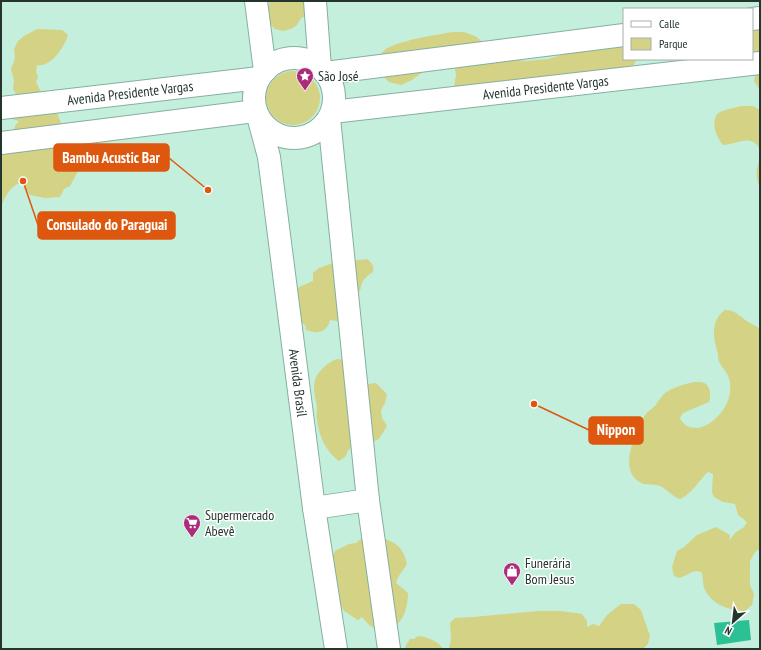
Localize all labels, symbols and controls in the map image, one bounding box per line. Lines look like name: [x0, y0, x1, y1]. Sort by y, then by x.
legend: [623, 8, 753, 60]
text: Calle: [659, 16, 680, 31]
text: Parque: [659, 36, 688, 51]
place icon: São José: [295, 66, 315, 91]
place label: São José: [318, 67, 359, 85]
street label: Avenida Presidente Vargas: [482, 71, 610, 104]
street label: Avenida Presidente Vargas: [66, 77, 194, 109]
callout: Bambu Acustic Bar: [54, 144, 169, 171]
text: Bambu Acustic Bar: [62, 148, 160, 167]
callout: Consulado do Paraguai: [38, 212, 175, 239]
text: Consulado do Paraguai: [47, 215, 167, 234]
street label: Avenida Brasil: [285, 348, 311, 418]
callout: Nippon: [589, 417, 643, 444]
text: Nippon: [597, 420, 635, 439]
place label: Supermercado Abevê: [205, 506, 274, 540]
supermarket icon: Supermercado Abevê: [182, 513, 202, 538]
place label: Funerária Bom Jesus: [525, 554, 575, 588]
shop icon: Funerária Bom Jesus: [502, 561, 522, 586]
north arrow: [713, 602, 753, 642]
text: N: [722, 623, 734, 638]

